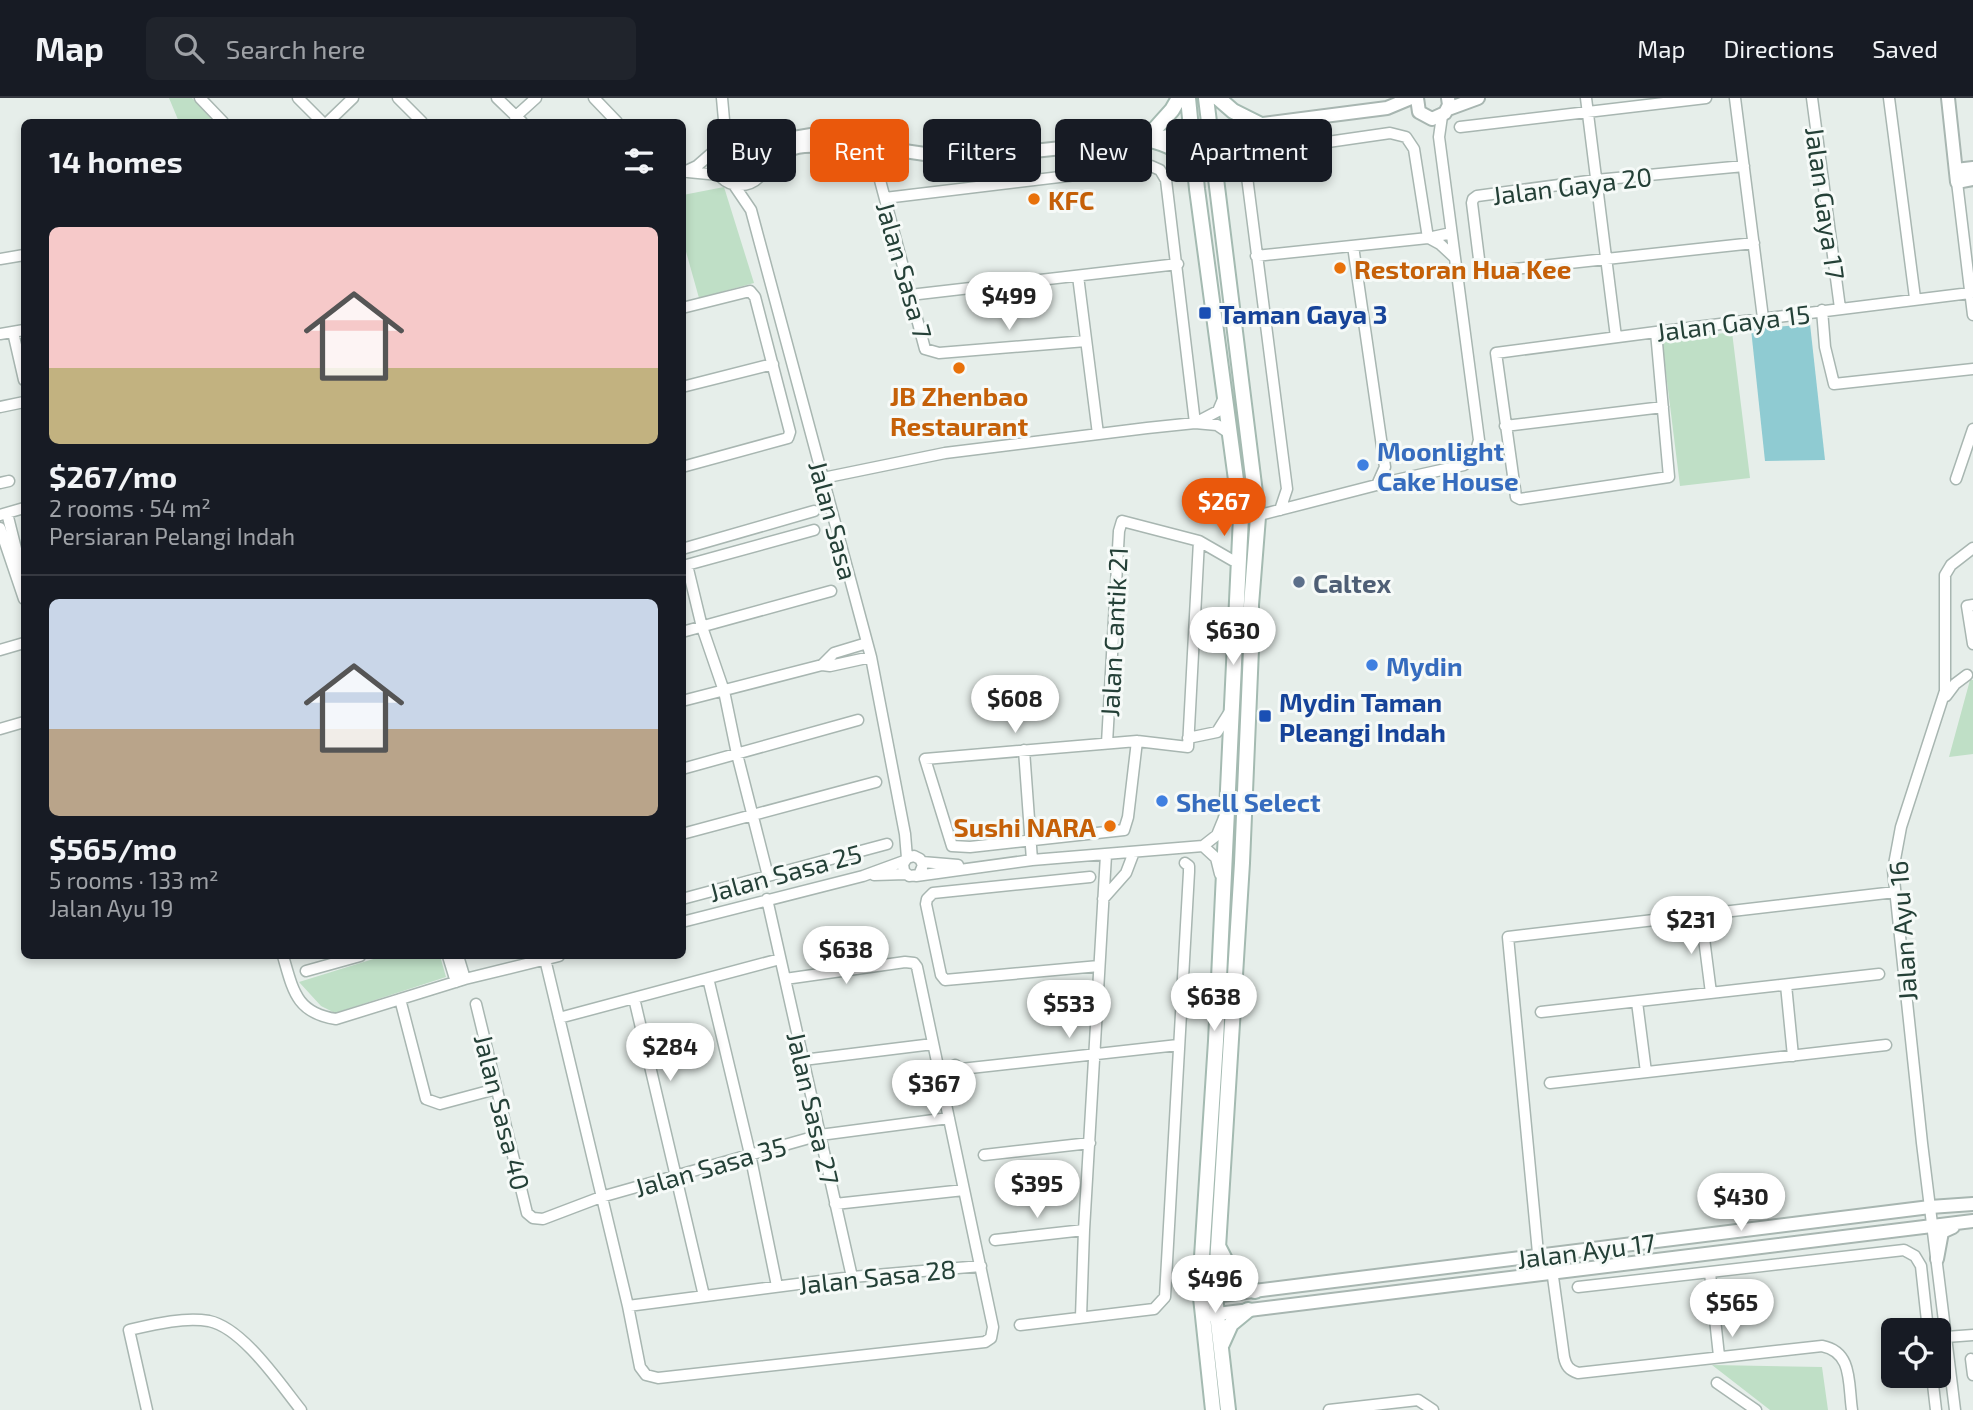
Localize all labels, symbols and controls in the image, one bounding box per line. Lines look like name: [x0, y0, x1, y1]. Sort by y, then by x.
search box: [146, 17, 636, 80]
text: Map: [35, 28, 104, 68]
icon: search: [170, 29, 208, 67]
text: Search here: [226, 33, 365, 64]
text: Map: [1637, 34, 1685, 63]
text: Directions: [1723, 34, 1834, 63]
text: Saved: [1872, 34, 1938, 63]
chip: Buy: [707, 119, 796, 182]
chip: Rent: [810, 119, 909, 182]
chip: Filters: [923, 119, 1041, 182]
chip: New: [1055, 119, 1152, 182]
chip: Apartment: [1166, 119, 1332, 182]
street label: Jalan Gaya 17: [1800, 125, 1852, 281]
icon: filters: [620, 142, 658, 180]
text: 14 homes: [49, 143, 183, 179]
street label: Jalan Gaya 20: [1490, 160, 1654, 210]
place label: KFC: [1048, 184, 1094, 215]
marker: KFC: [1026, 191, 1042, 207]
street label: Jalan Sasa 7: [871, 198, 939, 342]
place label: Restoran Hua Kee: [1354, 253, 1571, 284]
marker: Restoran Hua Kee: [1332, 260, 1348, 276]
pin: $499: [968, 272, 1050, 332]
icon: home: [291, 273, 417, 399]
text: $499: [981, 281, 1037, 309]
street label: Jalan Gaya 15: [1654, 297, 1812, 347]
place label: Taman Gaya 3: [1219, 298, 1387, 330]
marker: Taman Gaya 3: [1197, 305, 1213, 321]
marker: JB Zhenbao Restaurant: [951, 360, 967, 376]
place label: JB Zhenbao Restaurant: [890, 380, 1028, 441]
place label: Moonlight Cake House: [1377, 435, 1519, 496]
street label: Jalan Sasa: [803, 457, 865, 583]
marker: Moonlight Cake House: [1355, 457, 1371, 473]
text: $267/mo: [49, 458, 177, 494]
pin: $267: [1183, 478, 1265, 538]
text: $267: [1198, 487, 1250, 515]
text: 2 rooms · 54 m²: [49, 494, 211, 522]
text: Persiaran Pelangi Indah: [49, 522, 295, 550]
street label: Jalan Cantik 21: [1093, 546, 1133, 718]
place label: Caltex: [1313, 567, 1392, 598]
marker: Caltex: [1291, 574, 1307, 590]
pin: $630: [1192, 608, 1274, 667]
text: $630: [1206, 616, 1260, 644]
icon: home: [291, 645, 417, 771]
place label: Mydin: [1386, 650, 1463, 682]
marker: Mydin: [1364, 657, 1380, 673]
pin: $608: [974, 676, 1056, 735]
text: $608: [987, 684, 1043, 712]
place label: Mydin Taman Pleangi Indah: [1279, 686, 1446, 747]
marker: Mydin Taman Pleangi Indah: [1257, 708, 1273, 724]
place label: Shell Select: [1176, 786, 1321, 817]
marker: Shell Select: [1154, 793, 1170, 809]
place label: Sushi NARA: [954, 811, 1096, 842]
marker: Sushi NARA: [1102, 818, 1118, 834]
text: $565/mo: [49, 830, 177, 866]
street label: Jalan Sasa 25: [705, 837, 865, 907]
street label: Jalan Ayu 16: [1882, 860, 1922, 1002]
text: 5 rooms · 133 m²: [49, 866, 219, 894]
text: Jalan Ayu 19: [49, 894, 173, 922]
pin: $231: [1650, 896, 1732, 956]
text: $231: [1666, 905, 1716, 933]
pin: $638: [805, 926, 887, 986]
text: $638: [819, 935, 873, 963]
pin: $638: [1173, 974, 1255, 1033]
pin: $533: [1028, 981, 1110, 1040]
text: $638: [1187, 982, 1241, 1010]
text: $533: [1043, 989, 1095, 1017]
pin: $284: [629, 1024, 711, 1083]
street label: Jalan Sasa 27: [781, 1028, 847, 1188]
street label: Jalan Sasa 40: [469, 1031, 537, 1193]
text: $284: [642, 1032, 698, 1060]
pin: $367: [893, 1060, 975, 1120]
text: $367: [908, 1069, 960, 1097]
street label: Jalan Sasa 35: [630, 1130, 790, 1202]
pin: $395: [996, 1160, 1078, 1220]
text: $395: [1011, 1169, 1063, 1197]
pin: $430: [1700, 1174, 1782, 1233]
text: $430: [1713, 1182, 1769, 1210]
street label: Jalan Ayu 17: [1515, 1226, 1657, 1274]
street label: Jalan Sasa 28: [797, 1252, 957, 1300]
pin: $496: [1174, 1256, 1256, 1315]
text: $496: [1187, 1264, 1243, 1292]
pin: $565: [1691, 1280, 1773, 1339]
text: $565: [1706, 1288, 1758, 1316]
map controls: [1881, 1318, 1951, 1388]
button: locate: [1881, 1318, 1951, 1388]

